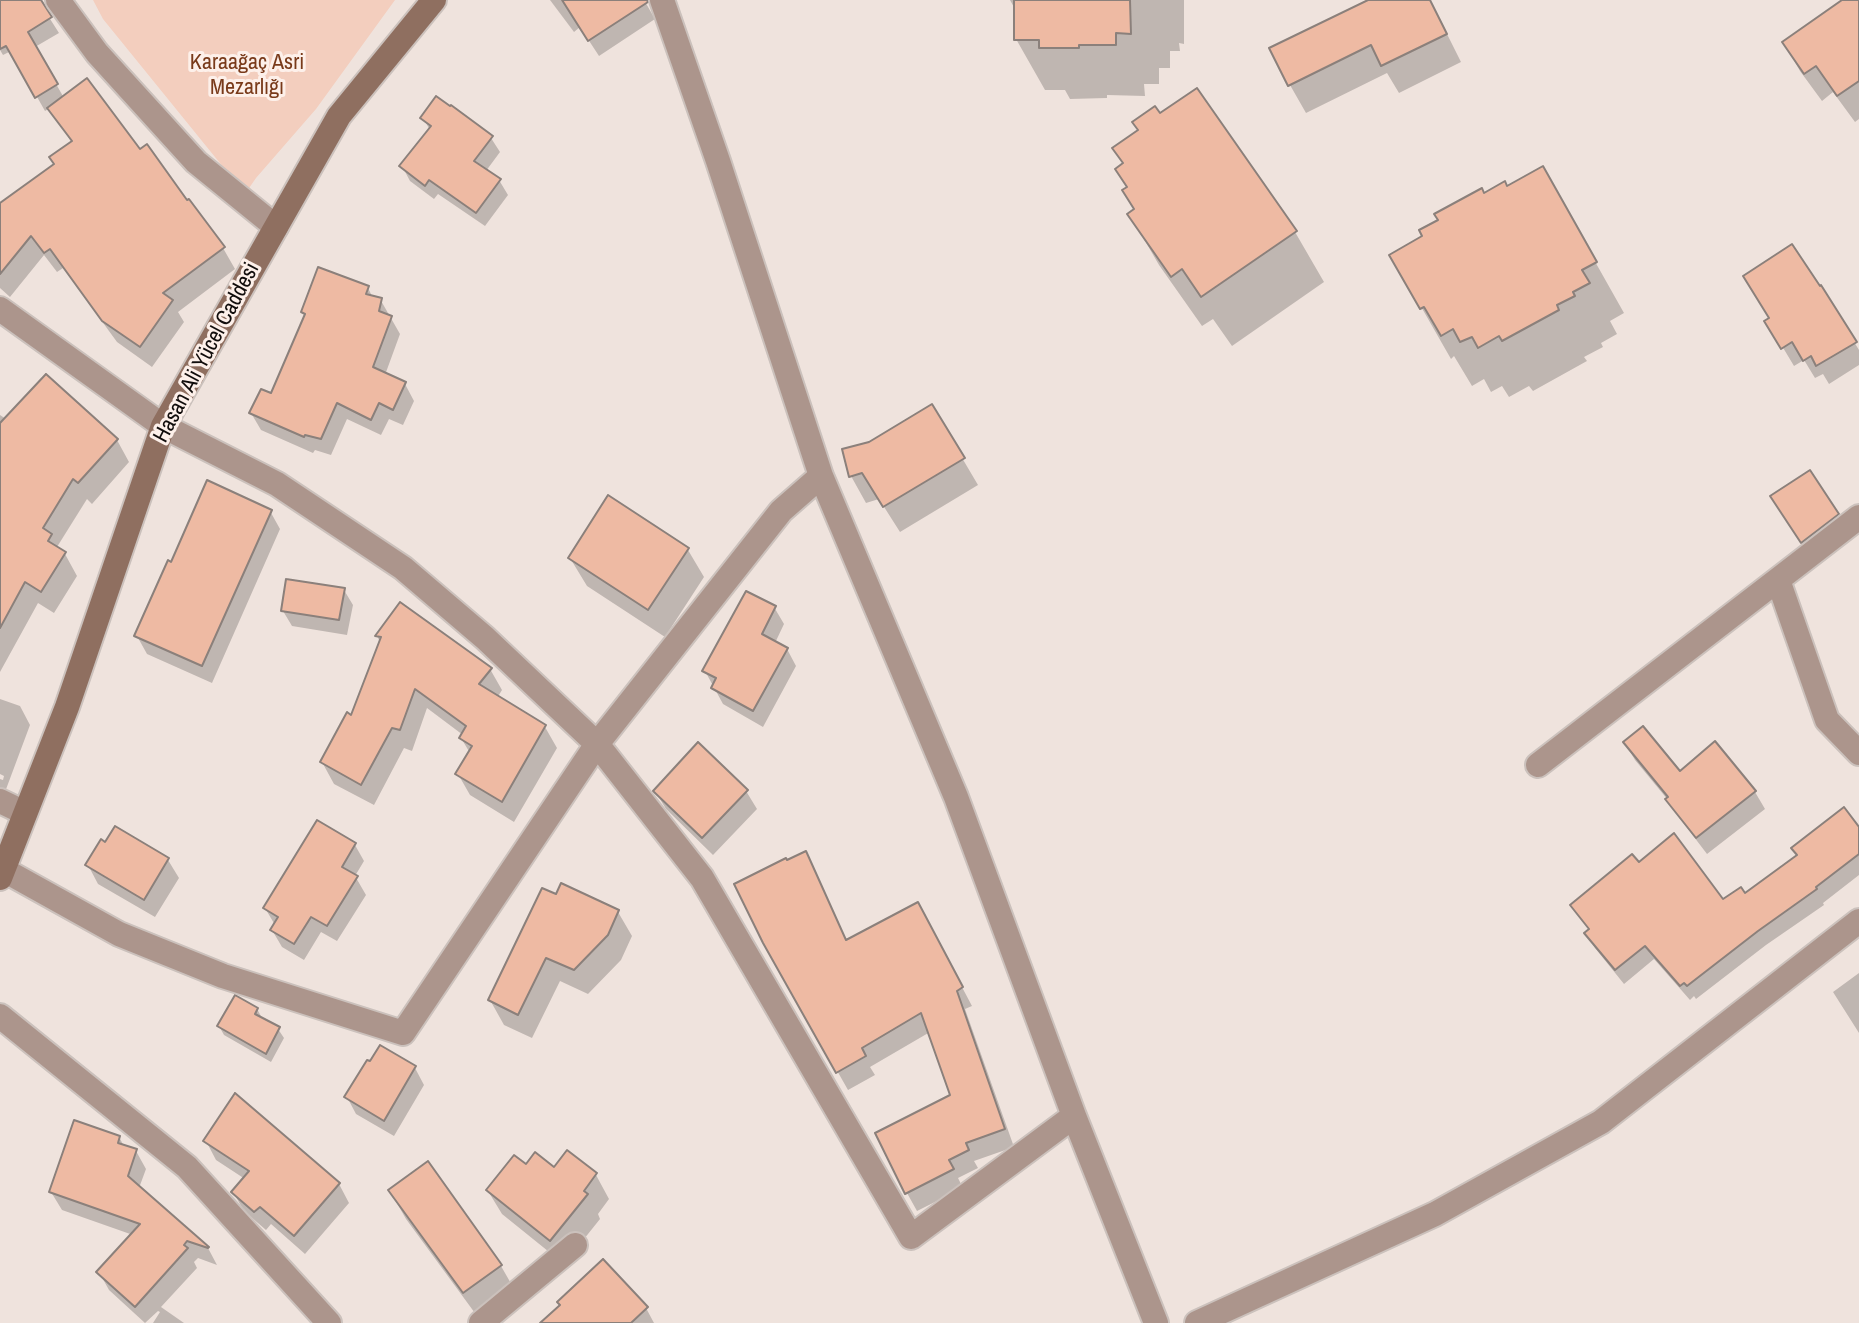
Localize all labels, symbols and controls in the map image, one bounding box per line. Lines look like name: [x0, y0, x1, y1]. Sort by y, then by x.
park label: Karaağaç Asri Mezarlığı: [190, 50, 304, 102]
street label: Hasan Ali Yücel Caddesi: [149, 259, 265, 447]

